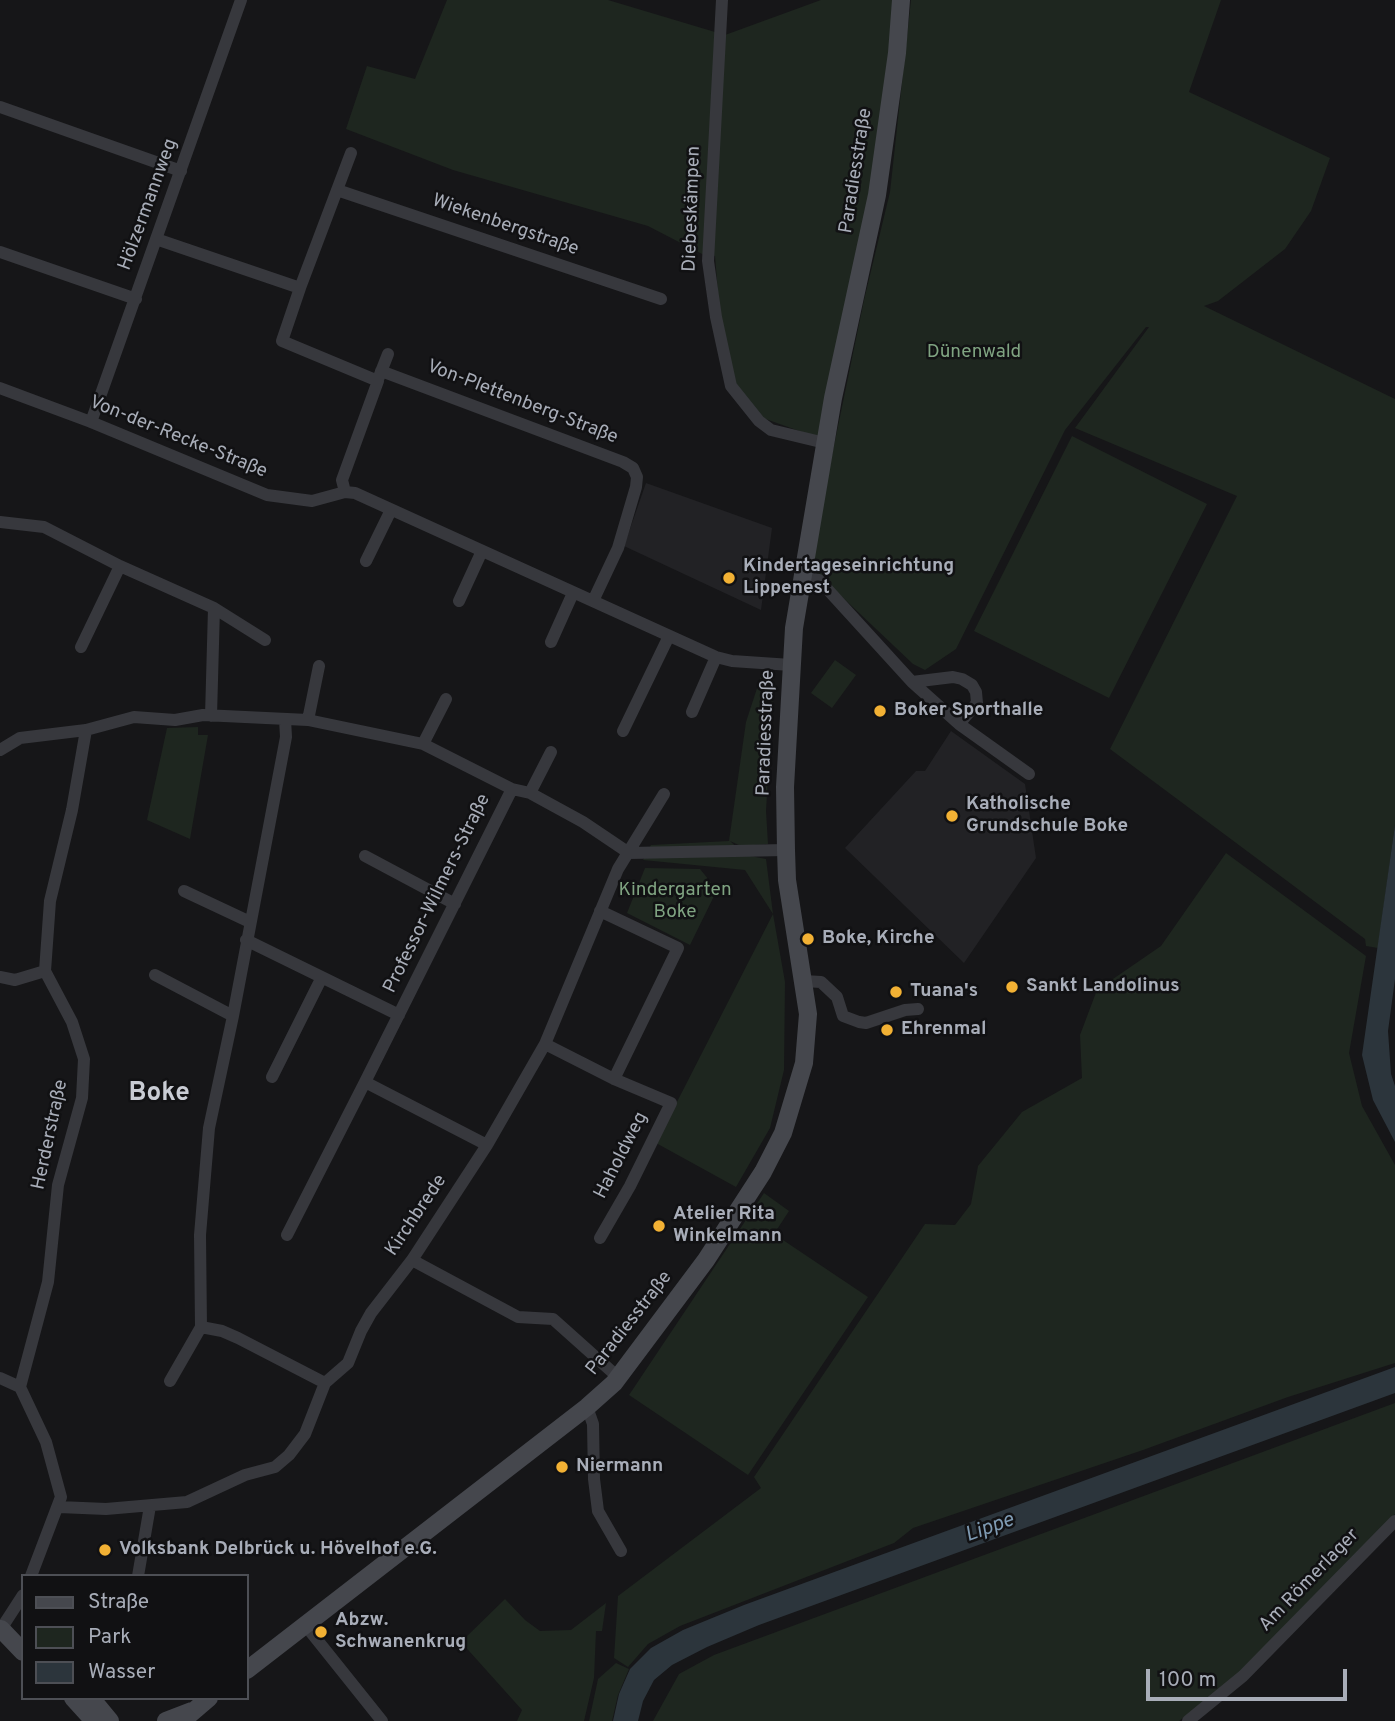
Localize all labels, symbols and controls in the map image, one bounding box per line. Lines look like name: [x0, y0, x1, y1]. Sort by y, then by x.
street label: Paradiesstraße: [836, 107, 878, 235]
street label: Hölzermannweg: [115, 136, 183, 274]
street label: Diebeskämpen: [679, 146, 707, 272]
street label: Wiekenbergstraße: [429, 190, 581, 262]
park label: Dünenwald: [927, 342, 1021, 364]
street label: Von-Plettenberg-Straße: [423, 356, 621, 450]
street label: Von-der-Recke-Straße: [86, 392, 270, 484]
place label: Kindertageseinrichtung Lippenest: [743, 556, 954, 600]
marker: Kindertageseinrichtung Lippenest: [721, 570, 737, 586]
street label: Paradiesstraße: [753, 669, 781, 797]
place label: Boker Sporthalle: [894, 700, 1043, 722]
marker: Boker Sporthalle: [872, 703, 888, 719]
street label: Professor-Wilmers-Straße: [380, 791, 496, 997]
place label: Katholische Grundschule Boke: [966, 794, 1128, 838]
marker: Katholische Grundschule Boke: [944, 808, 960, 824]
park label: Kindergarten Boke: [618, 880, 732, 924]
place label: Boke, Kirche: [822, 928, 935, 950]
marker: Boke, Kirche: [800, 931, 816, 947]
place label: Sankt Landolinus: [1026, 976, 1180, 998]
marker: Sankt Landolinus: [1004, 979, 1020, 995]
place label: Tuana's: [910, 981, 978, 1003]
marker: Tuana's: [888, 984, 904, 1000]
place label: Ehrenmal: [901, 1019, 986, 1041]
marker: Ehrenmal: [879, 1022, 895, 1038]
street label: Herderstraße: [28, 1078, 74, 1192]
district label: Boke: [128, 1079, 190, 1111]
street label: Haholdweg: [590, 1109, 654, 1203]
street label: Kirchbrede: [381, 1171, 453, 1261]
place label: Atelier Rita Winkelmann: [673, 1204, 782, 1248]
marker: Atelier Rita Winkelmann: [651, 1218, 667, 1234]
street label: Paradiesstraße: [582, 1267, 678, 1381]
place label: Niermann: [576, 1456, 663, 1478]
marker: Niermann: [554, 1459, 570, 1475]
water label: Lippe: [962, 1509, 1018, 1549]
street label: Am Römerlager: [1255, 1525, 1365, 1637]
place label: Volksbank Delbrück u. Hövelhof e.G.: [119, 1539, 437, 1561]
marker: Volksbank Delbrück u. Hövelhof e.G.: [97, 1542, 113, 1558]
legend: [21, 1574, 248, 1700]
text: Straße: [88, 1589, 149, 1616]
place label: Abzw. Schwanenkrug: [335, 1610, 466, 1654]
text: Park: [88, 1624, 131, 1651]
marker: Abzw. Schwanenkrug: [313, 1624, 329, 1640]
scale bar: [1150, 1654, 1351, 1698]
text: Wasser: [88, 1659, 155, 1686]
text: 100 m: [1159, 1667, 1216, 1694]

